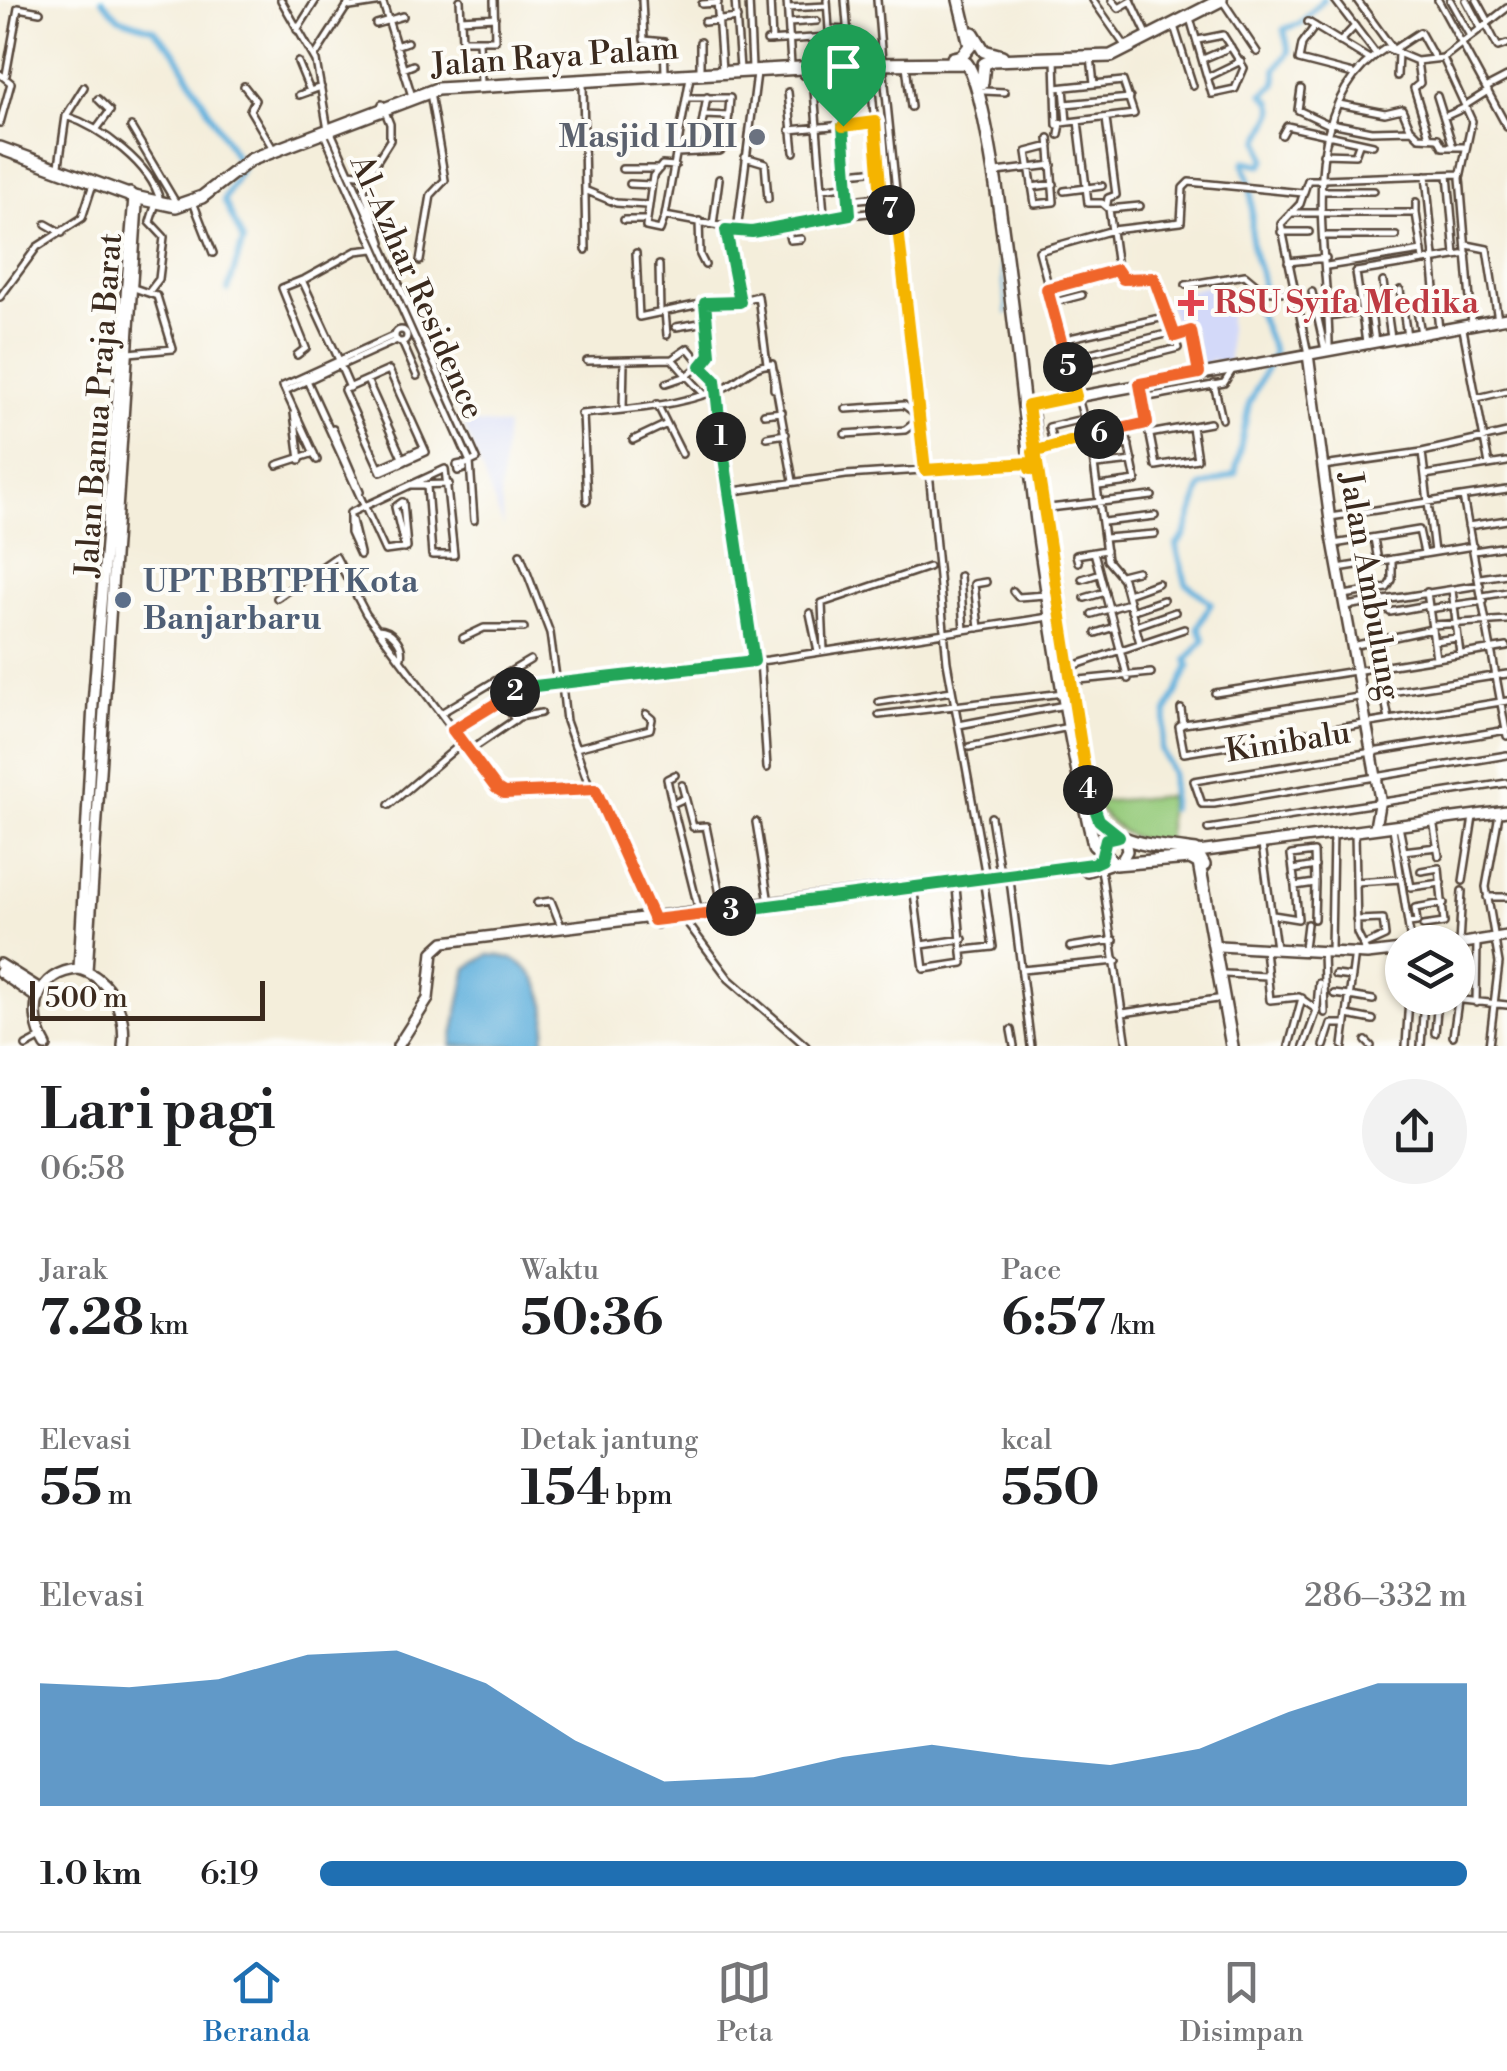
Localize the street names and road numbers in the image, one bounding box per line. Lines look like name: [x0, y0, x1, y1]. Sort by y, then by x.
street label: Jalan Raya Palam: [429, 28, 680, 86]
street label: Al-Azhar Residence: [340, 148, 493, 425]
street label: Jalan Banua Praja Barat: [67, 232, 131, 579]
street label: Jalan Ambulung: [1330, 468, 1410, 704]
street label: Kinibalu: [1223, 712, 1353, 772]

